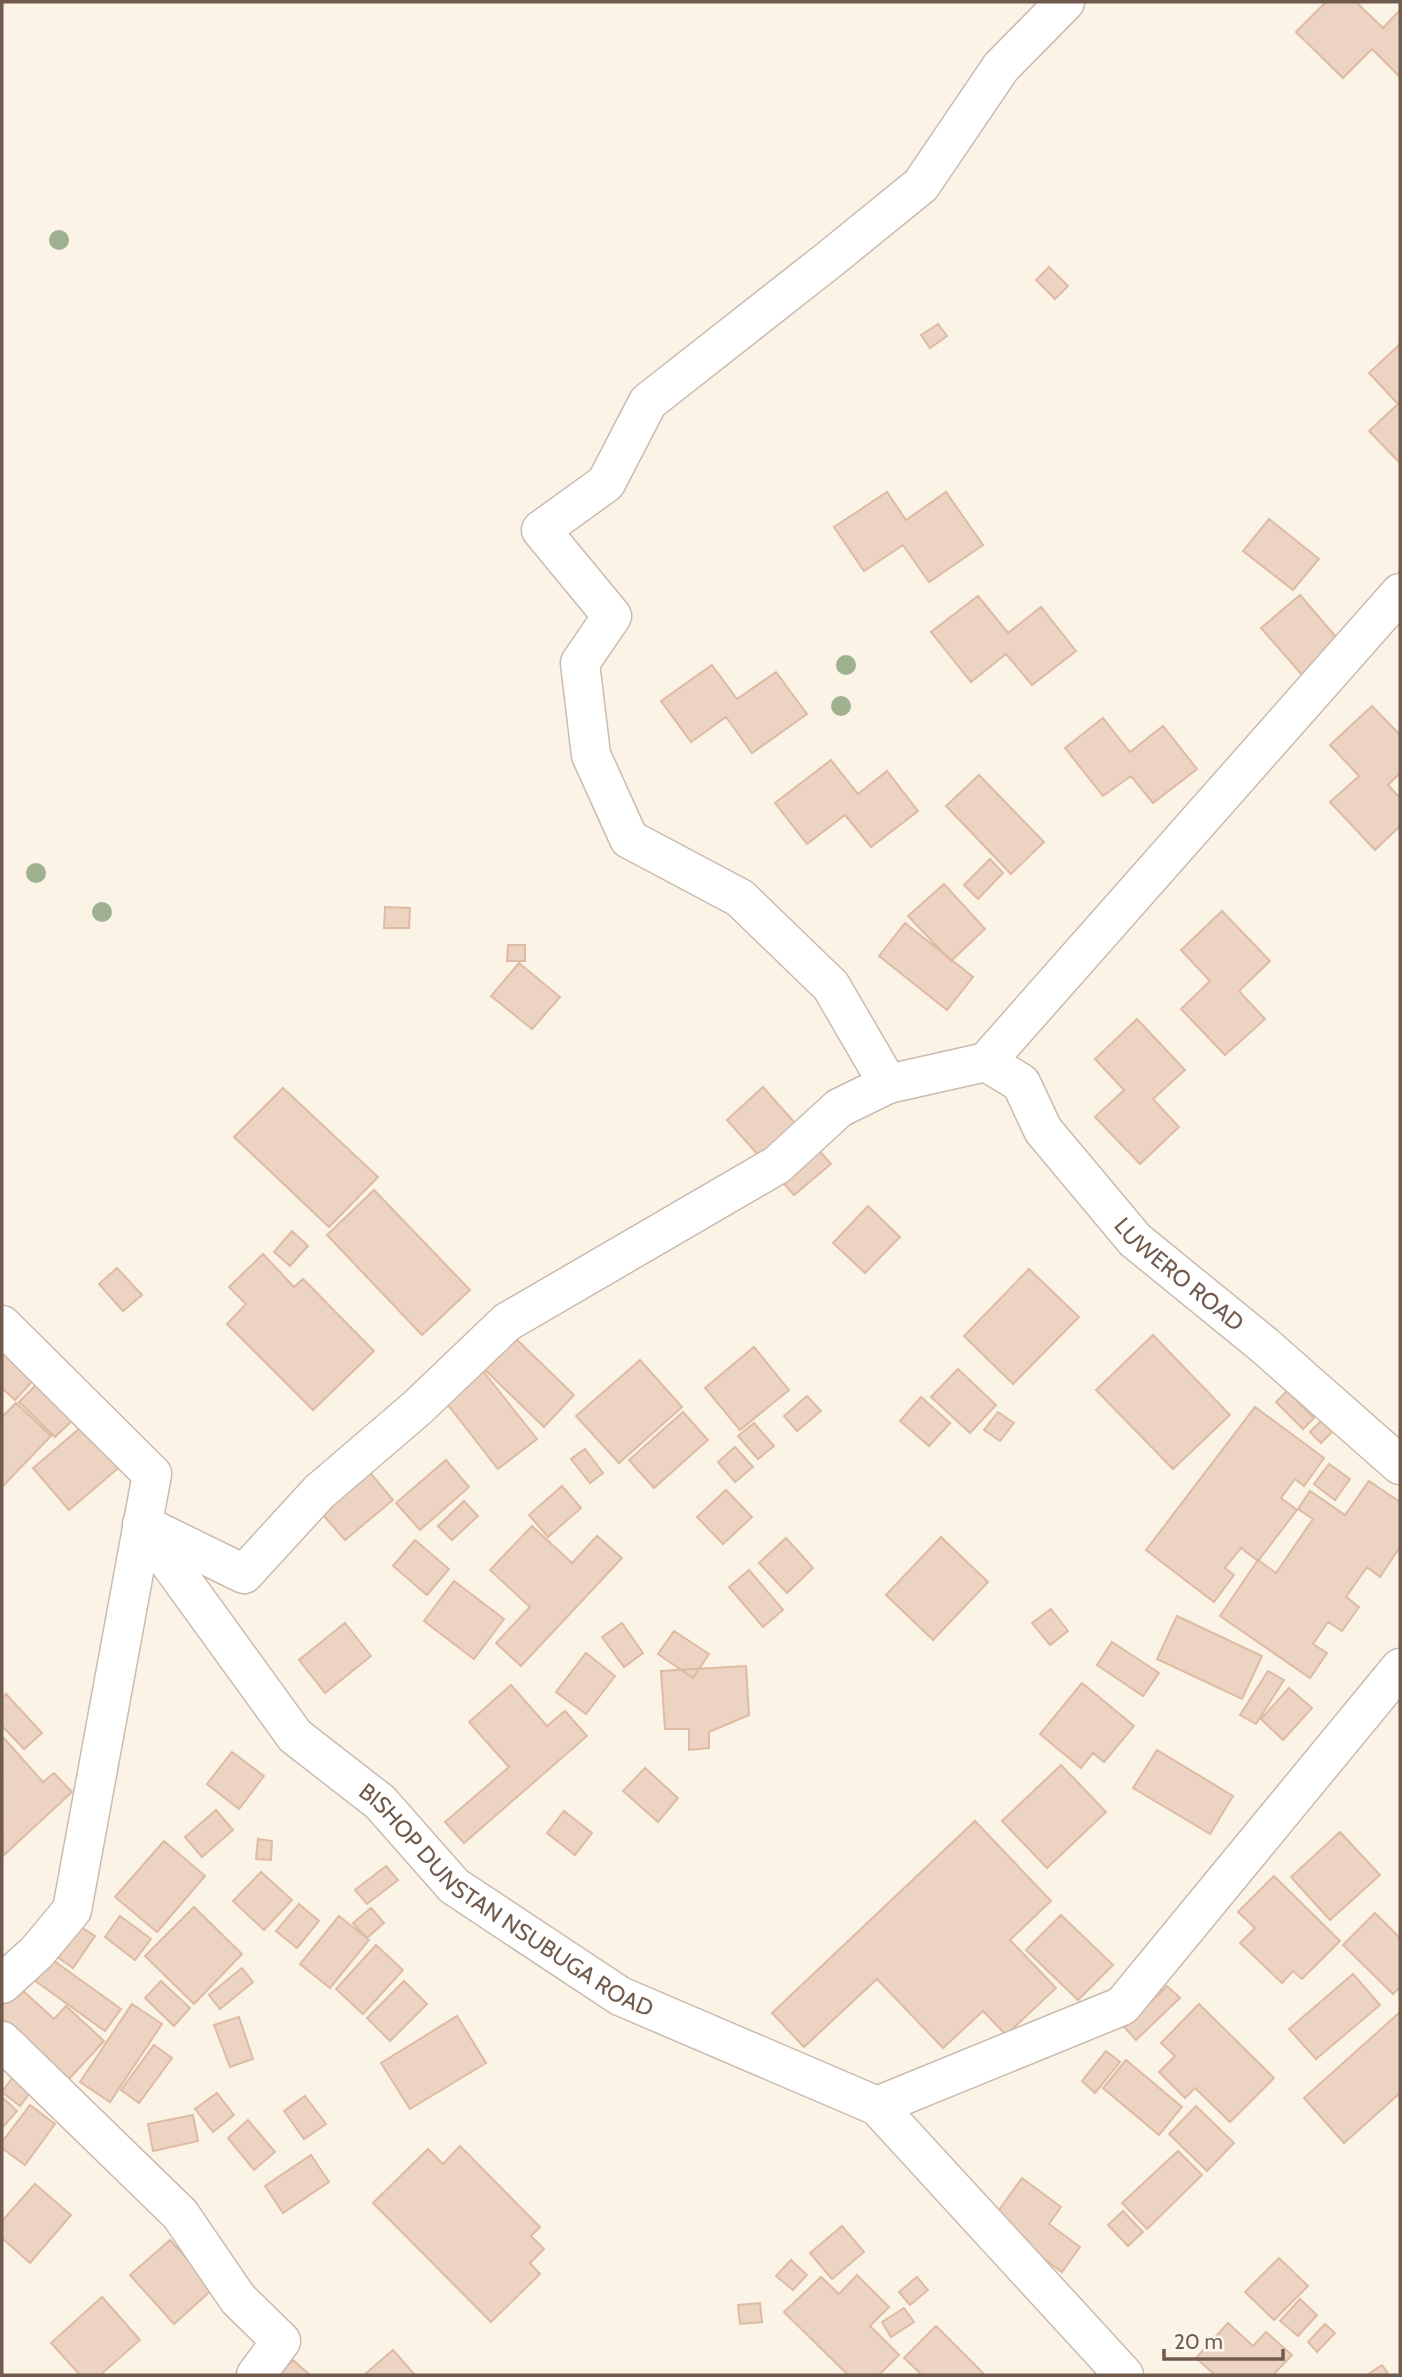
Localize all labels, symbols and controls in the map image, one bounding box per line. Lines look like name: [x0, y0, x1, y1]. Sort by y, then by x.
street label: LUWERO ROAD: [1108, 1212, 1250, 1337]
street label: BISHOP DUNSTAN NSUBUGA ROAD: [354, 1777, 658, 2023]
scale bar: [1164, 2318, 1283, 2362]
text: 20 m: [1174, 2329, 1223, 2354]

